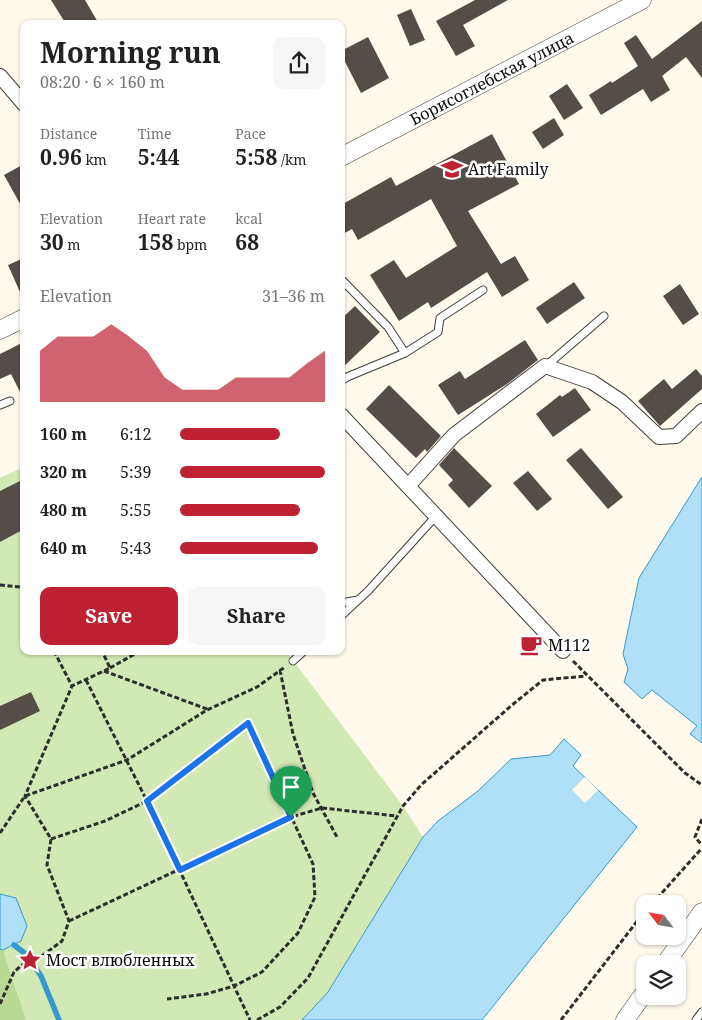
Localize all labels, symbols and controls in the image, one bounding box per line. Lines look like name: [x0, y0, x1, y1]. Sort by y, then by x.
street label: Борисоглебская улица: [406, 27, 577, 130]
text: Morning run: [40, 33, 221, 71]
button: share: [273, 37, 325, 89]
text: 08:20 · 6 × 160 m: [40, 71, 165, 93]
text: Distance: [40, 124, 97, 143]
text: Time: [138, 124, 171, 143]
text: Pace: [235, 124, 266, 143]
text: 0.96: [40, 143, 82, 171]
text: 5:44: [138, 143, 180, 171]
text: 5:58: [235, 143, 277, 171]
text: km: [82, 150, 107, 169]
text: /km: [277, 150, 306, 169]
school or university icon: Art Family: [439, 156, 465, 182]
place label: Art Family: [468, 158, 550, 180]
text: Elevation: [40, 209, 103, 228]
text: Heart rate: [138, 209, 206, 228]
text: kcal: [235, 209, 262, 228]
text: 30: [40, 228, 64, 256]
text: 158: [138, 228, 173, 256]
text: 68: [235, 228, 259, 256]
text: m: [64, 235, 81, 254]
text: bpm: [173, 235, 207, 254]
text: Elevation: [40, 285, 112, 307]
text: 31–36 m: [262, 285, 325, 307]
text: 160 m: [40, 423, 87, 445]
text: 6:12: [120, 423, 151, 445]
text: 320 m: [40, 461, 87, 483]
text: 5:39: [120, 461, 151, 483]
text: 480 m: [40, 499, 87, 521]
text: 5:55: [120, 499, 151, 521]
text: 640 m: [40, 537, 87, 559]
text: 5:43: [120, 537, 151, 559]
button: Save: [40, 587, 178, 645]
button: Share: [188, 587, 325, 645]
cafe icon: М112: [518, 632, 544, 658]
place label: М112: [548, 634, 590, 656]
pin: [270, 766, 312, 817]
icon: arrive: [277, 773, 305, 801]
north arrow: [636, 895, 686, 945]
map controls: [636, 895, 686, 1005]
place icon: Мост влюбленных: [17, 947, 43, 973]
place label: Мост влюбленных: [46, 949, 195, 971]
button: layers: [636, 955, 686, 1005]

